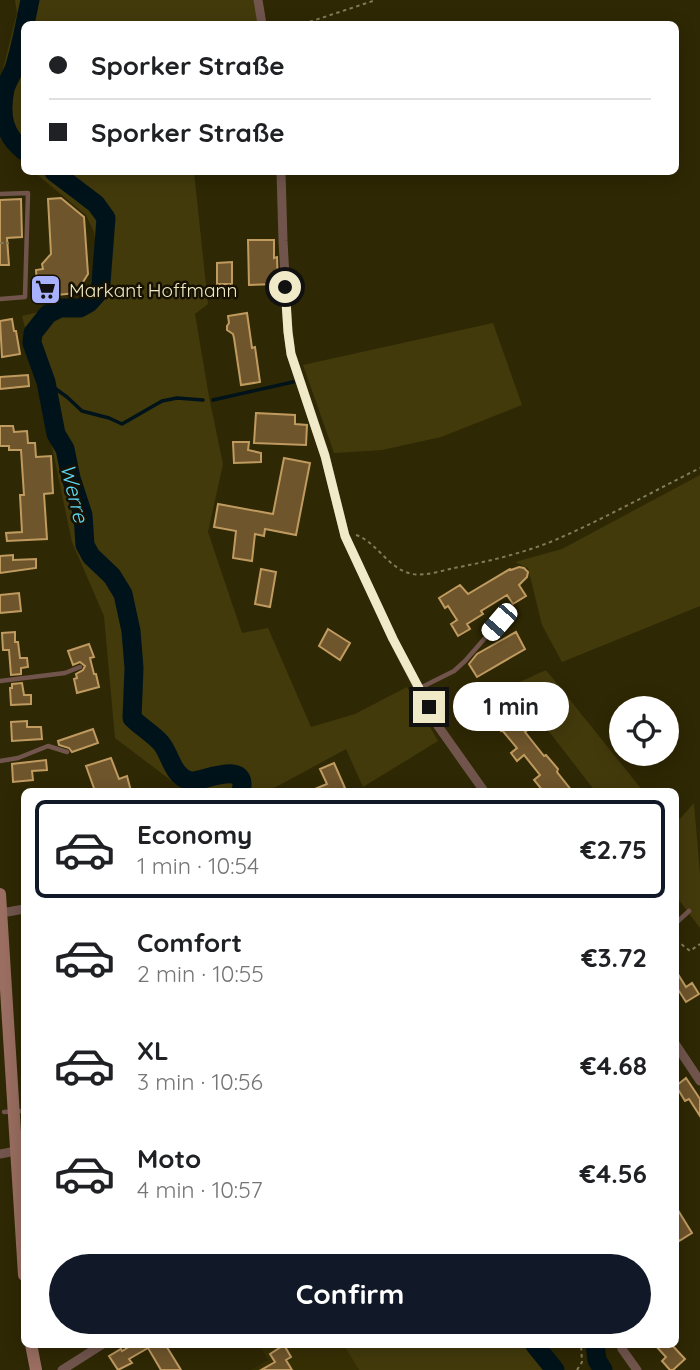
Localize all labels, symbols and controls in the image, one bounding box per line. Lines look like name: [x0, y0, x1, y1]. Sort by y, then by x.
text: Sporker Straße: [91, 49, 285, 82]
text: Sporker Straße: [91, 116, 285, 149]
route start: [269, 271, 301, 303]
supermarket icon: Markant Hoffmann: [29, 273, 63, 307]
place label: Markant Hoffmann: [69, 278, 237, 302]
water label: Werre: [55, 461, 95, 526]
car: [478, 599, 521, 645]
callout: 1 min: [453, 682, 569, 732]
route end: [413, 691, 445, 723]
text: 1 min: [483, 692, 539, 721]
map controls: [609, 696, 679, 766]
button: locate: [609, 696, 679, 766]
icon: car: [53, 818, 116, 881]
text: Economy: [137, 818, 252, 851]
text: €2.75: [580, 833, 647, 866]
text: 1 min · 10:54: [137, 851, 259, 880]
icon: car: [53, 926, 116, 989]
text: Comfort: [137, 926, 242, 959]
text: €3.72: [581, 941, 647, 974]
text: 2 min · 10:55: [137, 959, 264, 988]
icon: car: [53, 1034, 116, 1097]
text: XL: [137, 1034, 169, 1067]
text: €4.68: [580, 1049, 647, 1082]
text: 3 min · 10:56: [137, 1067, 263, 1096]
icon: car: [53, 1142, 116, 1205]
text: Moto: [137, 1142, 201, 1175]
text: €4.56: [580, 1157, 647, 1190]
text: 4 min · 10:57: [137, 1175, 262, 1204]
button: Confirm: [49, 1254, 651, 1334]

